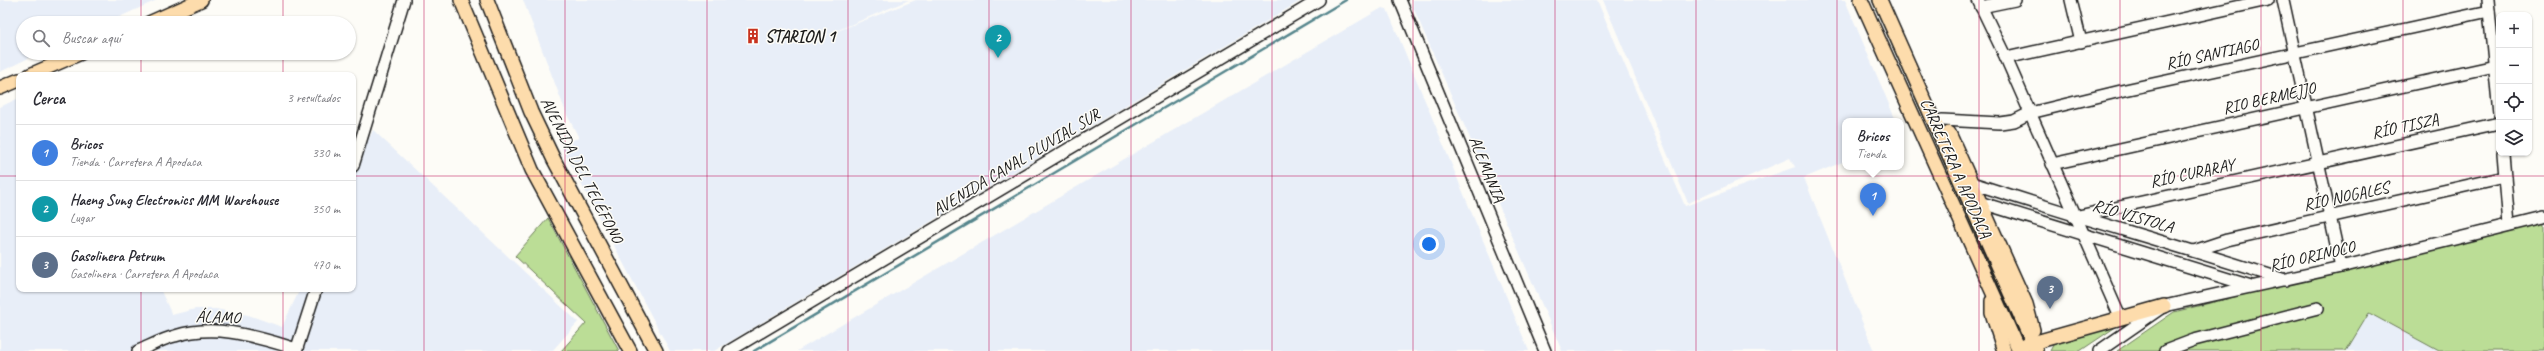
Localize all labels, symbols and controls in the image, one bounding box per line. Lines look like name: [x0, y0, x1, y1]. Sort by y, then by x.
map controls: [2496, 12, 2532, 156]
button: +: [2496, 12, 2532, 48]
search box: [16, 16, 356, 60]
pin: 2: [985, 25, 1011, 58]
place label: STARION 1: [765, 26, 838, 47]
icon: search: [30, 27, 52, 49]
building icon: STARION 1: [744, 27, 762, 45]
text: Buscar aquí: [62, 29, 121, 48]
street label: RÍO SANTIAGO: [2163, 33, 2262, 74]
button: −: [2496, 48, 2532, 84]
street label: RIO BERMEJJO: [2221, 77, 2319, 119]
button: locate: [2496, 84, 2532, 120]
text: Cerca: [32, 88, 65, 109]
text: 3 resultados: [287, 90, 340, 106]
street label: AVENIDA DEL TELÉFONO: [536, 93, 630, 248]
street label: CARRETERA A APODACA: [1916, 95, 1996, 242]
street label: AVENIDA CANAL PLUVIAL SUR: [929, 103, 1105, 220]
street label: RÍO TISZA: [2369, 108, 2441, 143]
popup: [1842, 118, 1904, 170]
button: layers: [2496, 120, 2532, 156]
text: Bricos: [1857, 127, 1889, 146]
street label: ALEMANIA: [1464, 133, 1510, 205]
text: Bricos: [70, 135, 102, 154]
text: 1: [42, 145, 48, 161]
text: 330 m: [312, 145, 340, 161]
text: Tienda: [1857, 146, 1886, 162]
street label: RÍO CURARAY: [2148, 152, 2239, 192]
text: Tienda · Carretera A Apodaca: [70, 154, 201, 170]
street label: RÍO NOGALES: [2301, 175, 2394, 215]
pin: 1: [1860, 183, 1886, 216]
text: Haeng Sung Electronics MM Warehouse: [70, 191, 278, 210]
street label: RÍO VISTOLA: [2090, 193, 2178, 238]
text: 2: [42, 201, 48, 217]
text: 350 m: [312, 201, 340, 217]
text: Lugar: [70, 210, 94, 226]
your location: [1419, 234, 1439, 254]
street label: RÍO ORINOCO: [2267, 235, 2358, 276]
text: Gasolinera Petrum: [70, 247, 164, 266]
text: 3: [42, 257, 48, 273]
text: 470 m: [312, 257, 340, 273]
text: Gasolinera · Carretera A Apodaca: [70, 266, 218, 282]
pin: 3: [2037, 276, 2063, 309]
street label: ÁLAMO: [195, 305, 242, 328]

